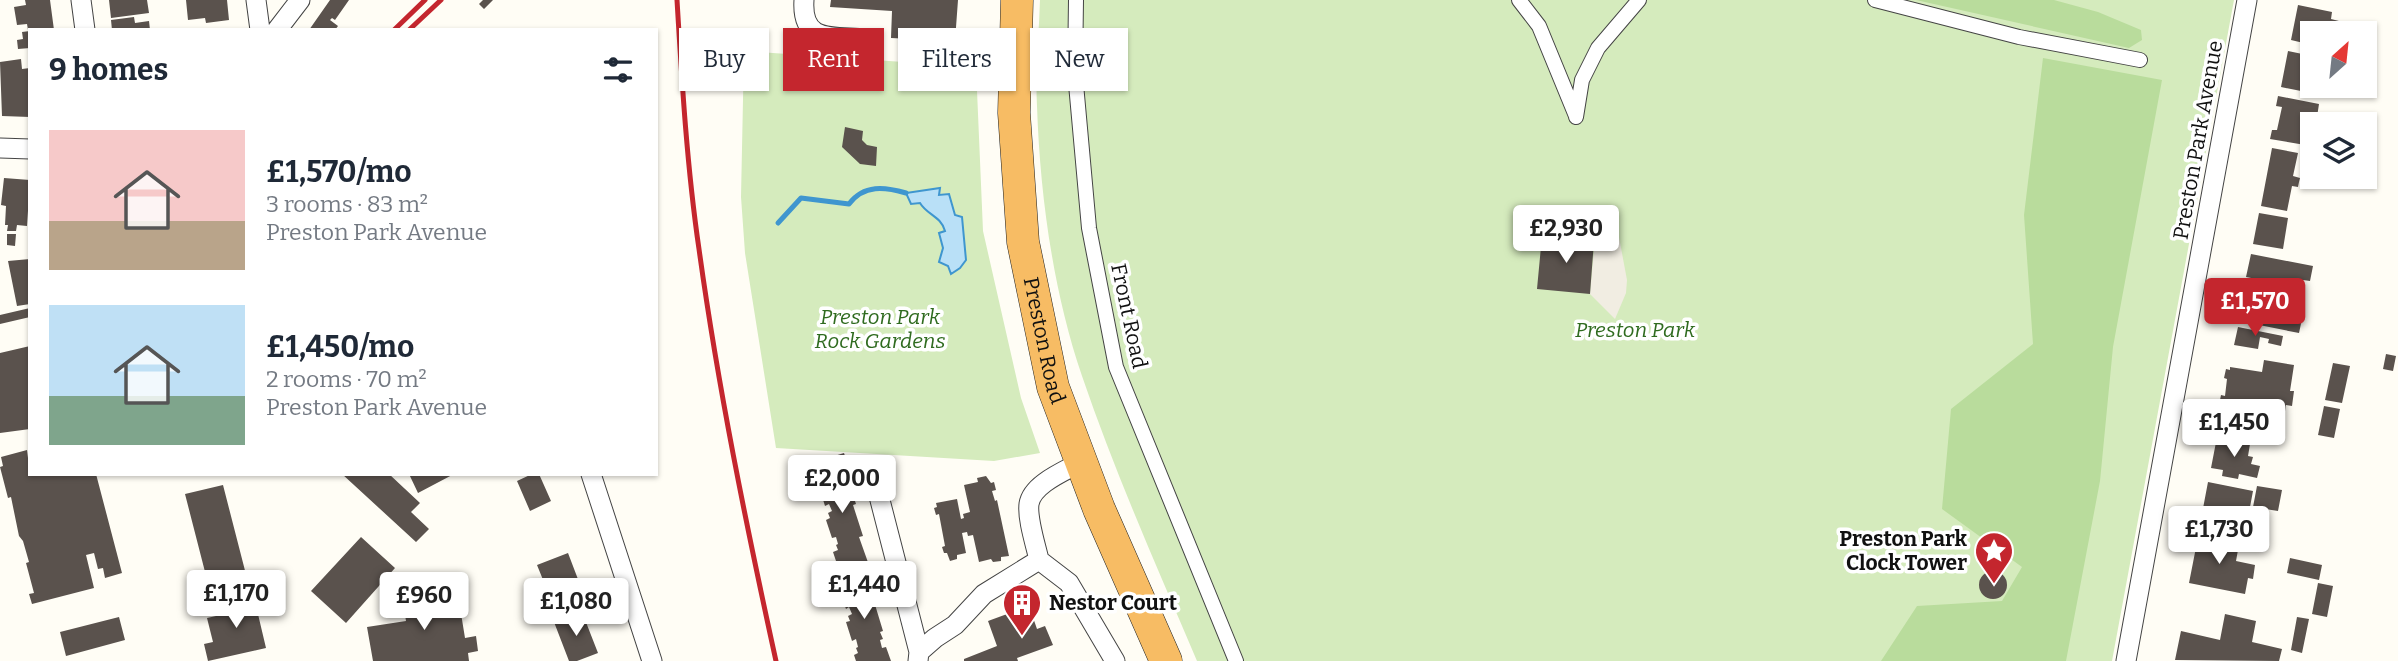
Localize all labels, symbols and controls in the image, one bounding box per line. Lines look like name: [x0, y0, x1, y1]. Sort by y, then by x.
north arrow: [2300, 21, 2376, 98]
map controls: [2300, 21, 2377, 189]
chip: Buy: [679, 28, 769, 91]
chip: Rent: [783, 28, 884, 91]
chip: Filters: [898, 28, 1016, 91]
chip: New: [1030, 28, 1128, 91]
street label: Preston Park Avenue: [2168, 38, 2228, 242]
icon: filters: [599, 51, 637, 89]
text: 9 homes: [49, 52, 168, 88]
button: layers: [2300, 112, 2377, 189]
text: £1,570/mo: [266, 154, 412, 190]
icon: home: [105, 158, 189, 242]
text: 3 rooms · 83 m²: [266, 190, 428, 218]
pin: £2,930: [1509, 205, 1623, 265]
text: £2,930: [1529, 214, 1603, 242]
text: Preston Park Avenue: [266, 218, 487, 246]
street label: Front Road: [1105, 261, 1153, 371]
street label: Preston Road: [1018, 275, 1071, 408]
pin: £1,570: [2198, 278, 2312, 338]
text: £1,570: [2220, 287, 2290, 315]
park label: Preston Park Rock Gardens: [815, 304, 945, 354]
park label: Preston Park: [1575, 317, 1696, 343]
text: £1,450/mo: [266, 329, 414, 365]
icon: home: [105, 333, 189, 417]
text: 2 rooms · 70 m²: [266, 365, 427, 393]
text: Preston Park Avenue: [266, 393, 487, 421]
pin: £1,450: [2177, 400, 2291, 459]
text: £1,450: [2198, 408, 2270, 436]
pin: £2,000: [785, 456, 899, 515]
text: £2,000: [804, 464, 880, 492]
pin: £1,730: [2162, 506, 2276, 566]
text: £1,730: [2184, 515, 2254, 543]
place label: Preston Park Clock Tower: [1839, 526, 1968, 576]
place icon: Preston Park Clock Tower: [1973, 530, 2015, 585]
pin: £1,440: [807, 562, 921, 621]
pin: £1,170: [179, 570, 293, 630]
text: £1,440: [827, 570, 901, 598]
pin: £960: [383, 572, 465, 632]
pin: £1,080: [519, 578, 633, 638]
text: £1,170: [203, 579, 269, 607]
text: £960: [396, 581, 452, 609]
building icon: Nestor Court: [1001, 582, 1043, 637]
text: £1,080: [540, 587, 612, 615]
place label: Nestor Court: [1049, 590, 1178, 616]

